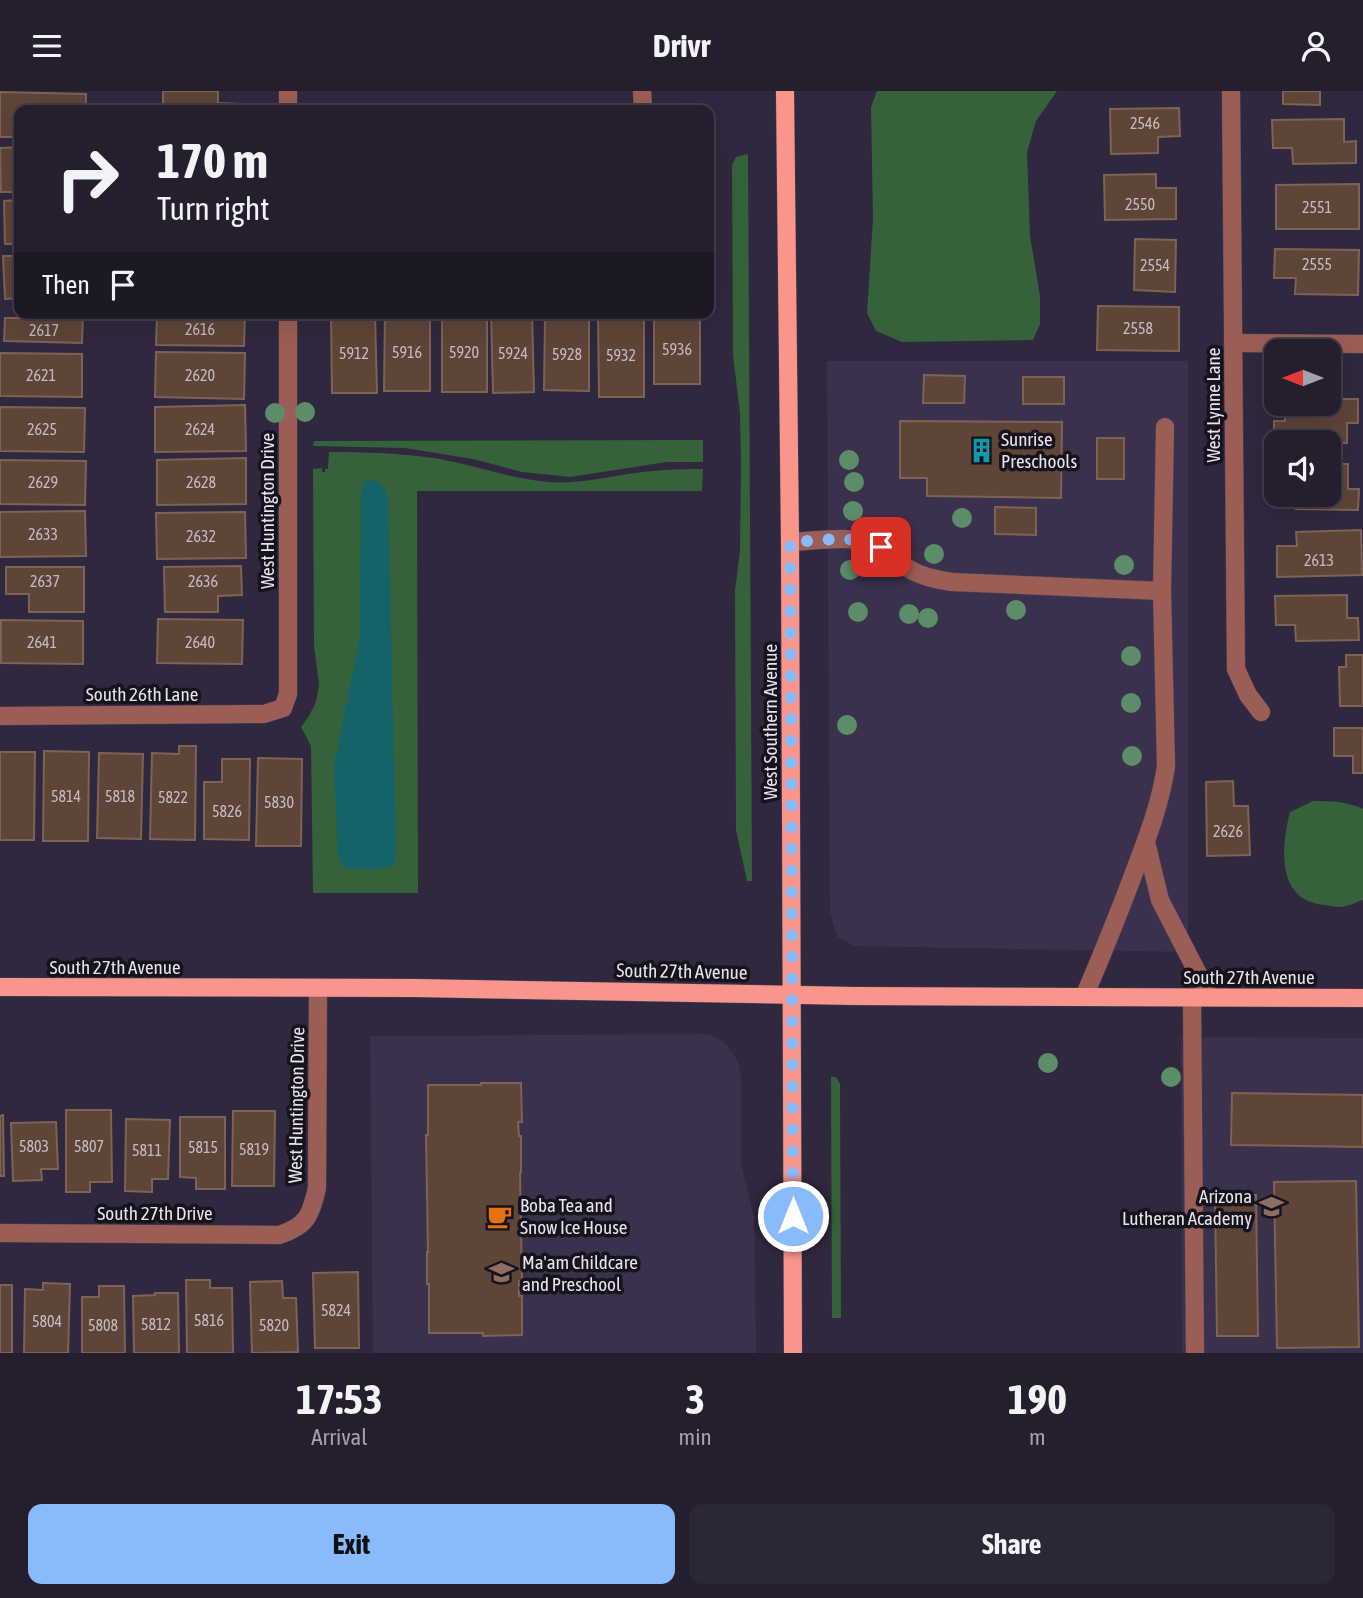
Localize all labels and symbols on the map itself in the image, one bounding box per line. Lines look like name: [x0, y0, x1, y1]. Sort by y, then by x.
house number: 2546: [1130, 114, 1160, 132]
house number: 2550: [1125, 195, 1155, 213]
house number: 2551: [1302, 198, 1332, 216]
house number: 2555: [1302, 255, 1332, 273]
house number: 2554: [1140, 256, 1170, 274]
house number: 2558: [1123, 319, 1153, 337]
house number: 2616: [185, 320, 215, 338]
house number: 2617: [29, 321, 59, 339]
north arrow: [1264, 339, 1340, 417]
house number: 5936: [662, 340, 692, 358]
house number: 5916: [392, 343, 422, 361]
house number: 5920: [449, 343, 479, 361]
house number: 5912: [339, 344, 369, 362]
house number: 5924: [498, 344, 528, 362]
house number: 5928: [552, 345, 582, 363]
house number: 5932: [606, 346, 636, 364]
street label: West Lynne Lane: [1202, 348, 1224, 462]
house number: 2621: [26, 366, 56, 384]
house number: 2620: [185, 366, 215, 384]
house number: 2625: [27, 420, 57, 438]
house number: 2624: [185, 420, 215, 438]
place label: Sunrise Preschools: [1001, 428, 1077, 472]
street label: West Huntington Drive: [256, 433, 278, 589]
building icon: Sunrise Preschools: [967, 436, 995, 464]
house number: 2629: [28, 473, 58, 491]
house number: 2628: [186, 473, 216, 491]
pin: [851, 517, 911, 577]
house number: 2633: [28, 525, 58, 543]
house number: 2632: [186, 527, 216, 545]
house number: 2613: [1304, 551, 1334, 569]
house number: 2637: [30, 572, 60, 590]
house number: 2636: [188, 572, 218, 590]
house number: 2641: [27, 633, 57, 651]
house number: 2640: [185, 633, 215, 651]
street label: West Southern Avenue: [759, 644, 781, 800]
street label: South 26th Lane: [86, 683, 198, 705]
house number: 5814: [51, 787, 81, 805]
house number: 5818: [105, 787, 135, 805]
house number: 5822: [158, 788, 188, 806]
house number: 5830: [264, 793, 294, 811]
house number: 5826: [212, 802, 242, 820]
house number: 2626: [1213, 822, 1243, 840]
street label: South 27th Avenue: [49, 956, 181, 978]
street label: South 27th Avenue: [616, 959, 748, 983]
street label: South 27th Avenue: [1183, 966, 1315, 988]
street label: West Huntington Drive: [284, 1027, 308, 1183]
house number: 5803: [19, 1137, 49, 1155]
house number: 5807: [74, 1137, 104, 1155]
house number: 5815: [188, 1138, 218, 1156]
house number: 5819: [239, 1140, 269, 1158]
house number: 5811: [132, 1141, 162, 1159]
position arrow: [756, 1179, 830, 1253]
place label: Arizona Lutheran Academy: [1122, 1185, 1252, 1229]
school or university icon: Arizona Lutheran Academy: [1258, 1193, 1286, 1221]
place label: Boba Tea and Snow Ice House: [520, 1194, 627, 1238]
street label: South 27th Drive: [97, 1202, 213, 1224]
cafe icon: Boba Tea and Snow Ice House: [486, 1202, 514, 1230]
place label: Ma'am Childcare and Preschool: [522, 1251, 638, 1295]
school or university icon: Ma'am Childcare and Preschool: [488, 1259, 516, 1287]
house number: 5824: [321, 1301, 351, 1319]
house number: 5816: [194, 1311, 224, 1329]
house number: 5804: [32, 1312, 62, 1330]
house number: 5812: [141, 1315, 171, 1333]
house number: 5808: [88, 1316, 118, 1334]
house number: 5820: [259, 1316, 289, 1334]

